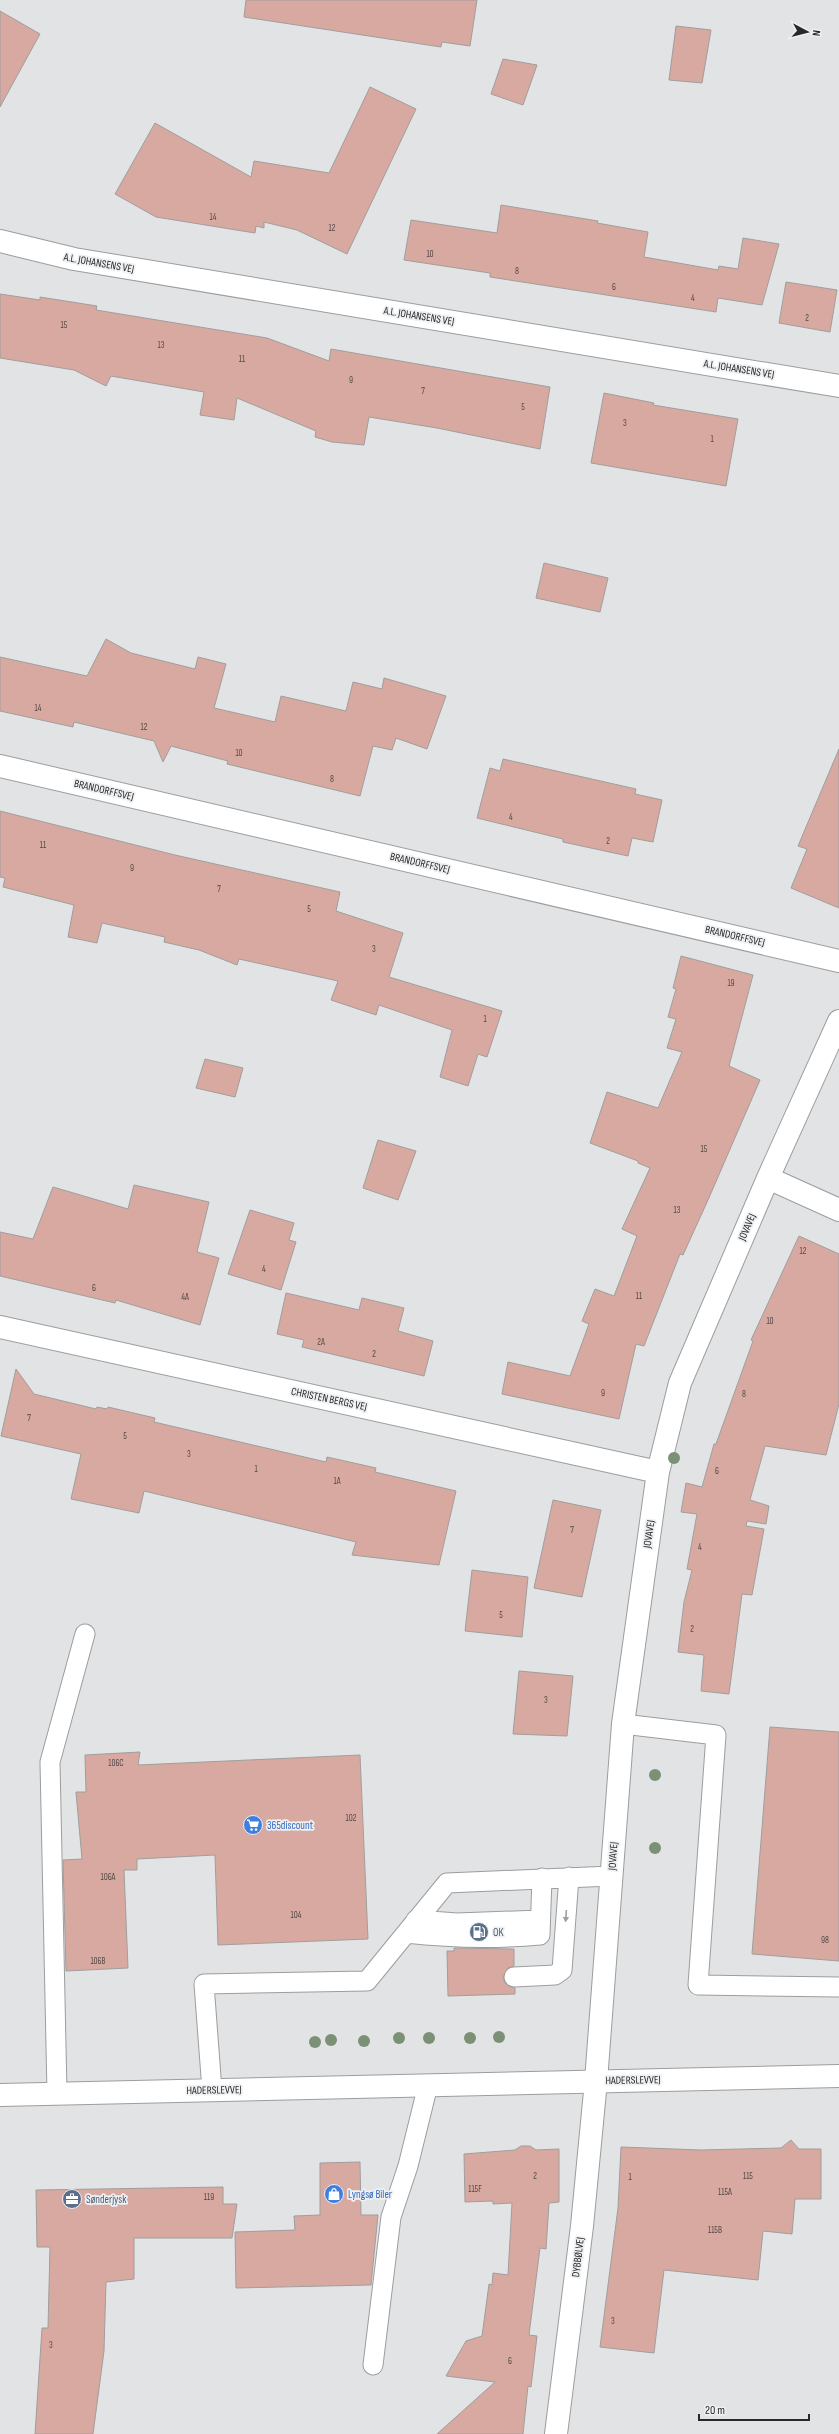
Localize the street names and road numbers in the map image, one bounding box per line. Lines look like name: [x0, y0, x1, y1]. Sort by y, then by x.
street label: A.L. JOHANSENS VEJ: [62, 250, 135, 276]
street label: A.L. JOHANSENS VEJ: [382, 304, 455, 328]
street label: A.L. JOHANSENS VEJ: [702, 357, 775, 381]
street label: BRANDORFFSVEJ: [73, 777, 135, 803]
street label: BRANDORFFSVEJ: [389, 850, 451, 876]
street label: BRANDORFFSVEJ: [704, 923, 766, 949]
street label: JOVAVEJ: [735, 1211, 759, 1244]
street label: CHRISTEN BERGS VEJ: [290, 1385, 368, 1413]
street label: JOVAVEJ: [640, 1519, 657, 1550]
street label: JOVAVEJ: [605, 1841, 620, 1872]
street label: HADERSLEVVEJ: [605, 2073, 661, 2087]
street label: HADERSLEVVEJ: [186, 2083, 242, 2097]
street label: DYBBØLVEJ: [569, 2236, 587, 2278]

